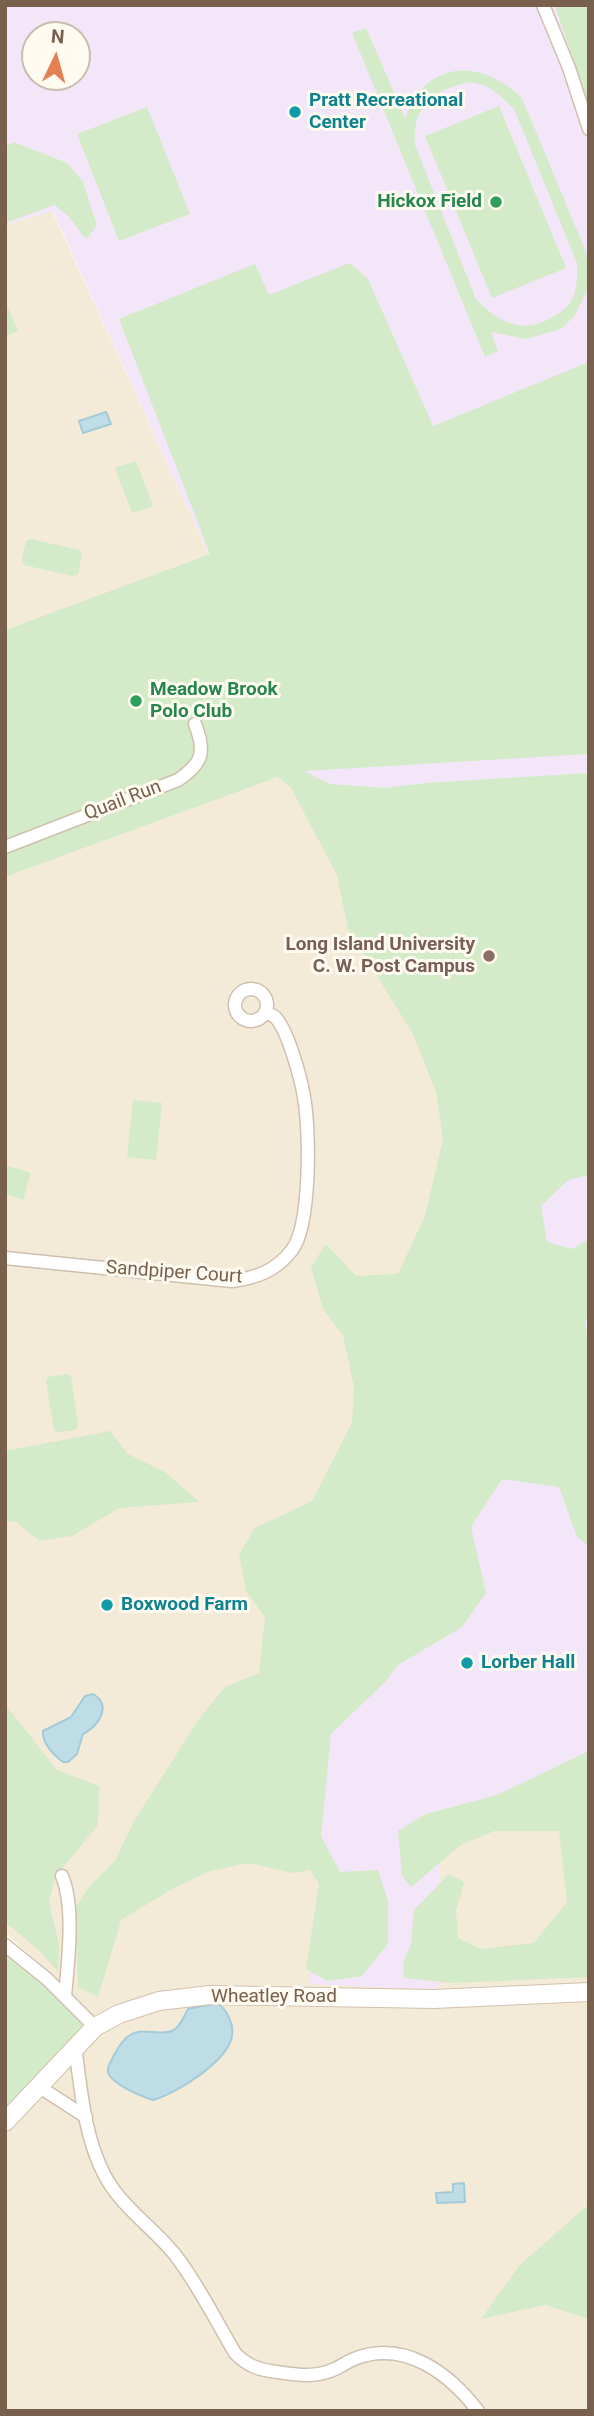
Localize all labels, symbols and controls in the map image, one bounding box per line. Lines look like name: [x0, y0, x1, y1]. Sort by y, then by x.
north arrow: [21, 21, 91, 91]
text: N: [50, 25, 65, 49]
place label: Pratt Recreational Center: [309, 90, 463, 134]
marker: Pratt Recreational Center: [287, 104, 303, 120]
place label: Hickox Field: [377, 191, 482, 213]
marker: Hickox Field: [488, 194, 504, 210]
place label: Meadow Brook Polo Club: [150, 679, 278, 723]
marker: Meadow Brook Polo Club: [128, 693, 144, 709]
street label: Quail Run: [81, 776, 165, 826]
place label: Long Island University C. W. Post Campus: [285, 934, 475, 978]
marker: Long Island University C. W. Post Campus: [481, 948, 497, 964]
street label: Sandpiper Court: [105, 1257, 243, 1289]
place label: Boxwood Farm: [121, 1594, 248, 1616]
marker: Boxwood Farm: [99, 1597, 115, 1613]
place label: Lorber Hall: [481, 1652, 575, 1674]
marker: Lorber Hall: [459, 1655, 475, 1671]
street label: Wheatley Road: [211, 1986, 337, 2008]

